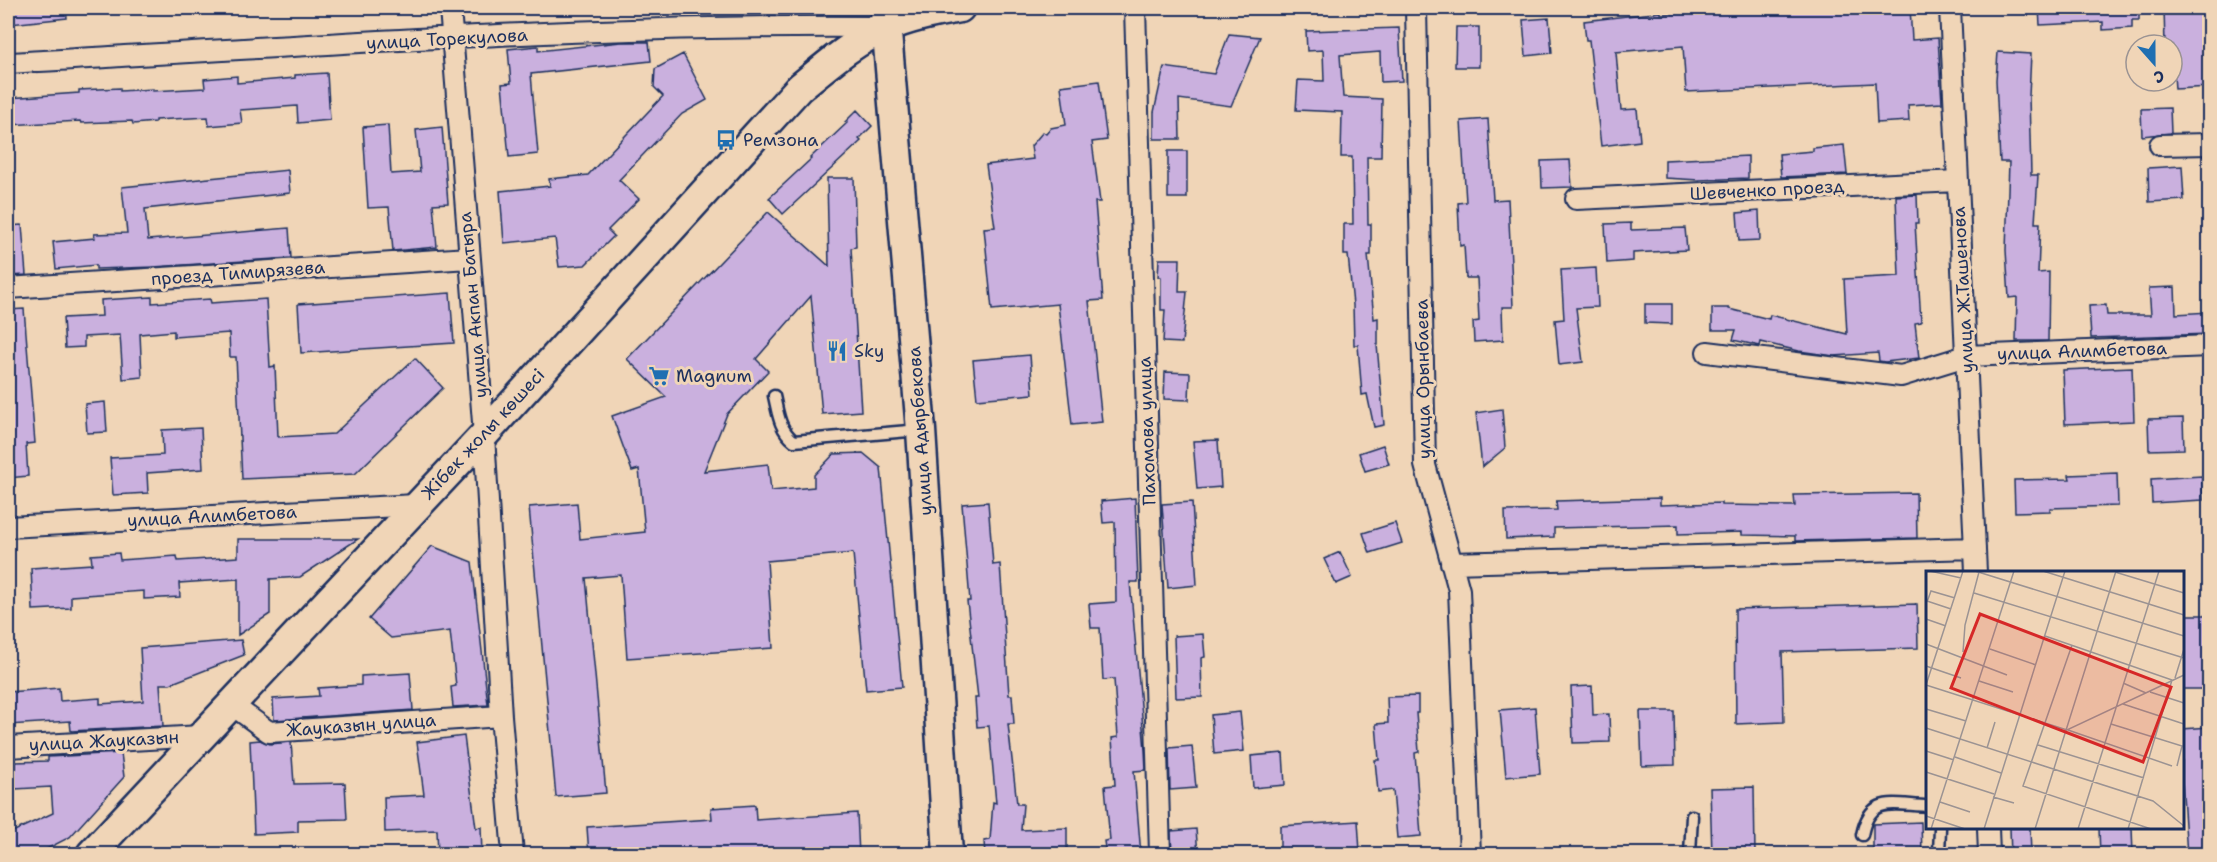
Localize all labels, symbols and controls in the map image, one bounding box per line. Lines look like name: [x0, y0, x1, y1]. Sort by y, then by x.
street label: улица Торекулова: [366, 23, 528, 55]
north arrow: [2124, 33, 2184, 93]
text: С: [2151, 65, 2168, 88]
bus stop icon: Ремзона: [714, 128, 738, 152]
place label: Ремзона: [743, 128, 819, 152]
street label: Шевченко проезд: [1689, 174, 1845, 206]
street label: улица Ж.Ташенова: [1947, 206, 1979, 374]
street label: улица Акпан Батыра: [453, 211, 493, 399]
street label: проезд Тимирязева: [150, 255, 326, 291]
street label: улица Орынбаева: [1410, 299, 1436, 459]
street label: улица Алимбетова: [1997, 336, 2167, 366]
restaurant icon: Sky: [825, 339, 849, 363]
place label: Sky: [854, 339, 884, 363]
street label: улица Адырбекова: [902, 346, 938, 516]
street label: Пахомова улица: [1132, 356, 1162, 506]
street label: Жібек жолы көшесі: [416, 363, 550, 505]
supermarket icon: Magnum: [647, 364, 671, 388]
place label: Magnum: [676, 364, 752, 388]
street label: улица Алимбетова: [127, 500, 297, 532]
inset map: [1926, 571, 2184, 829]
street label: Жауказын улица: [285, 708, 437, 742]
street label: улица Жауказын: [28, 725, 180, 757]

